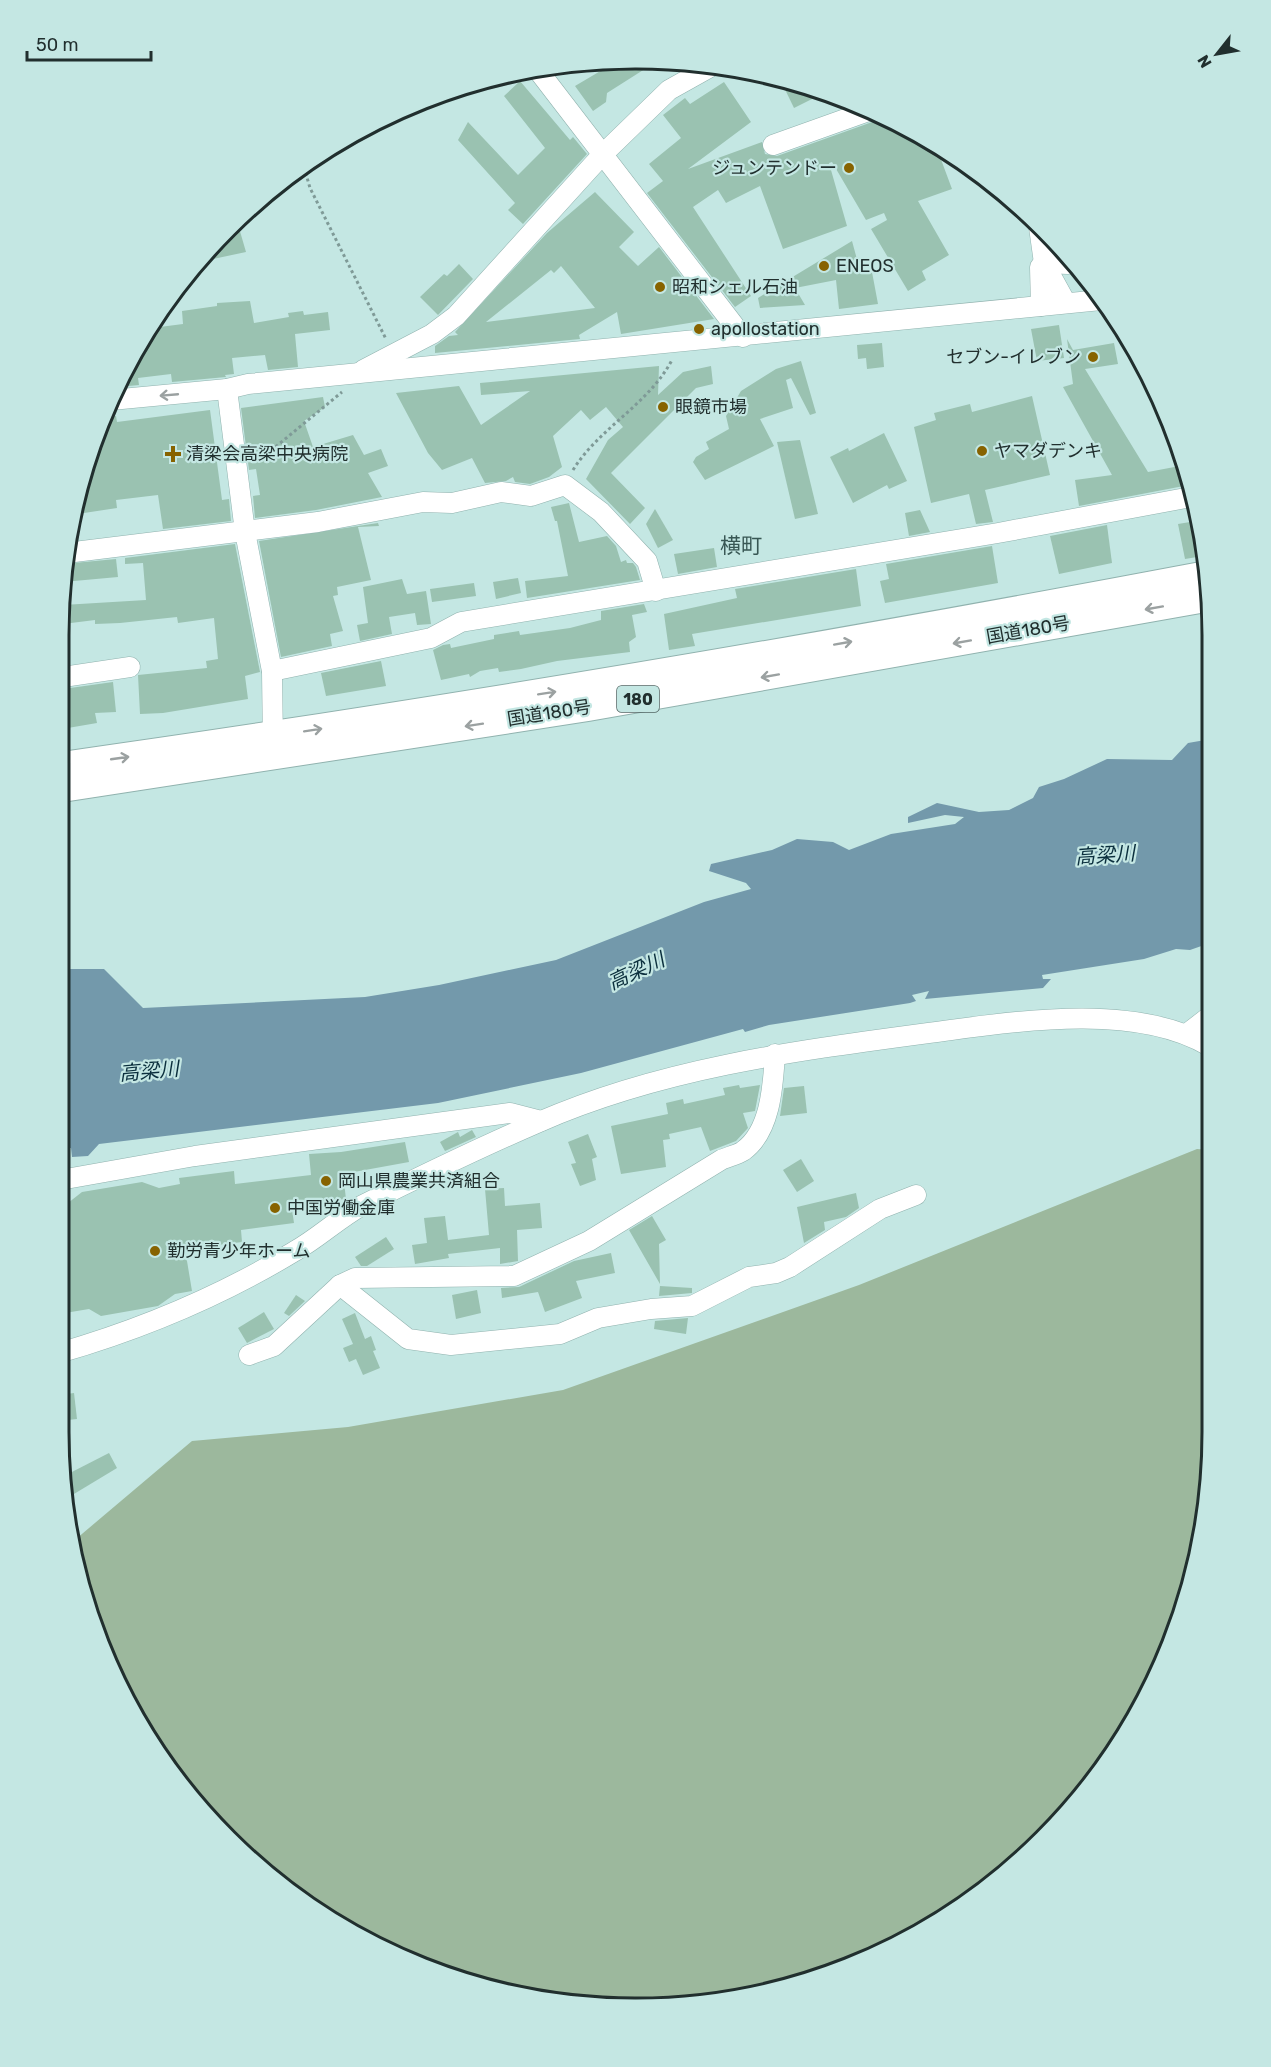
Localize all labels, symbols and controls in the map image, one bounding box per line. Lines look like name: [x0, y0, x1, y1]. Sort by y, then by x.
scale bar: [27, 24, 152, 62]
north arrow: [1187, 24, 1247, 84]
text: 50 m: [36, 34, 79, 56]
text: N: [1193, 52, 1216, 71]
place label: ジュンテンドー: [712, 157, 837, 179]
marker: ジュンテンドー: [842, 161, 856, 175]
place label: ENEOS: [836, 255, 894, 277]
marker: ENEOS: [817, 259, 831, 273]
place label: 昭和シェル石油: [672, 276, 798, 298]
marker: 昭和シェル石油: [653, 280, 667, 294]
place label: apollostation: [711, 318, 820, 340]
marker: apollostation: [692, 322, 706, 336]
place label: セブン-イレブン: [946, 346, 1081, 368]
marker: セブン-イレブン: [1086, 350, 1100, 364]
one-way arrow: [160, 390, 180, 401]
place label: 眼鏡市場: [675, 396, 747, 418]
marker: 眼鏡市場: [656, 400, 670, 414]
place label: ヤマダデンキ: [994, 440, 1102, 462]
place label: 清梁会高梁中央病院: [186, 443, 348, 465]
marker: ヤマダデンキ: [975, 444, 989, 458]
marker: 清梁会高梁中央病院: [164, 445, 182, 463]
district label: 横町: [720, 533, 762, 558]
one-way arrow: [1144, 603, 1164, 614]
street label: 国道180号: [984, 612, 1072, 648]
one-way arrow: [833, 637, 852, 648]
one-way arrow: [952, 637, 972, 648]
one-way arrow: [760, 670, 780, 681]
road number: 180: [617, 686, 659, 712]
one-way arrow: [537, 688, 557, 699]
street label: 国道180号: [506, 696, 592, 730]
one-way arrow: [464, 720, 484, 731]
one-way arrow: [303, 724, 323, 735]
one-way arrow: [110, 752, 130, 763]
water label: 高梁川: [1074, 841, 1138, 869]
water label: 高梁川: [604, 947, 670, 995]
water label: 高梁川: [118, 1056, 182, 1086]
place label: 岡山県農業共済組合: [338, 1170, 500, 1192]
marker: 岡山県農業共済組合: [319, 1174, 333, 1188]
place label: 中国労働金庫: [287, 1197, 395, 1219]
marker: 中国労働金庫: [268, 1201, 282, 1215]
place label: 勤労青少年ホーム: [167, 1240, 310, 1262]
marker: 勤労青少年ホーム: [148, 1244, 162, 1258]

